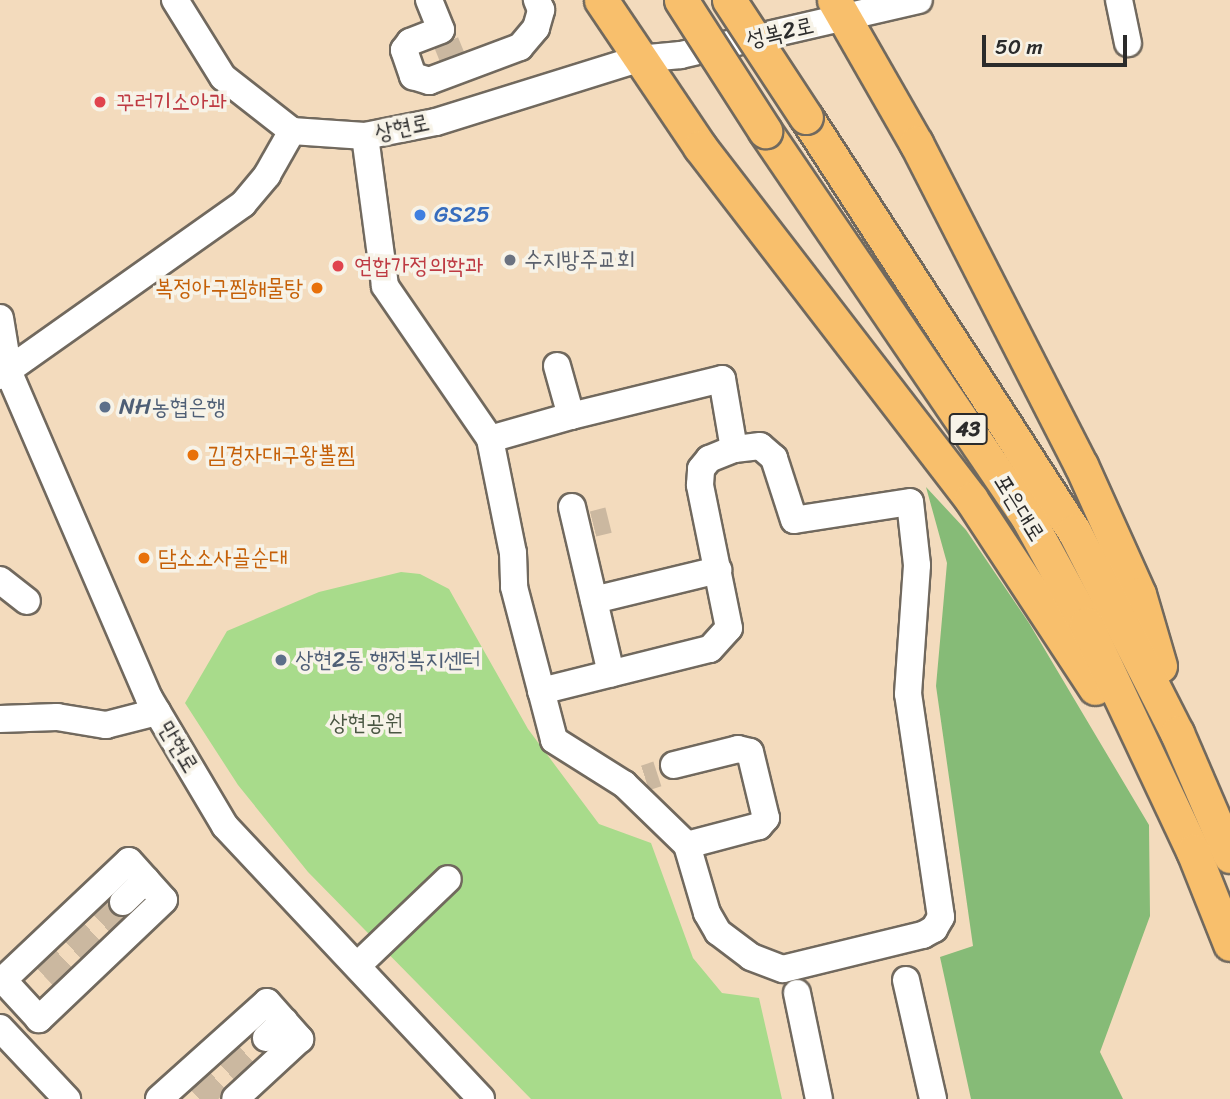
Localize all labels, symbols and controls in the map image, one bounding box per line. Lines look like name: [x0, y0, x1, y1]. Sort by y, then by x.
street label: 성복2로: [743, 12, 817, 54]
scale bar: [985, 21, 1130, 65]
text: 50 m: [995, 28, 1043, 66]
place label: 꾸러기소아과: [116, 88, 227, 116]
marker: 꾸러기소아과: [90, 92, 110, 112]
street label: 상현로: [372, 109, 432, 147]
place label: GS25: [434, 201, 490, 229]
marker: GS25: [412, 207, 428, 223]
place label: 수지방주교회: [524, 246, 635, 274]
place label: 연합가정의학과: [354, 252, 484, 280]
marker: 수지방주교회: [502, 252, 518, 268]
marker: 연합가정의학과: [328, 256, 348, 276]
place label: 복정아구찜해물탕: [155, 274, 303, 302]
marker: 복정아구찜해물탕: [309, 280, 325, 296]
place label: NH농협은행: [119, 393, 225, 421]
marker: NH농협은행: [97, 399, 113, 415]
road number: 43: [947, 412, 989, 446]
place label: 김경자대구왕뽈찜: [207, 441, 355, 469]
marker: 김경자대구왕뽈찜: [185, 447, 201, 463]
street label: 포은대로: [988, 469, 1050, 547]
place label: 담소소사골순대: [158, 544, 288, 572]
marker: 담소소사골순대: [136, 550, 152, 566]
place label: 상현2동 행정복지센터: [295, 646, 481, 674]
marker: 상현2동 행정복지센터: [273, 652, 289, 668]
park label: 상현공원: [329, 709, 403, 737]
street label: 만현로: [152, 716, 204, 778]

